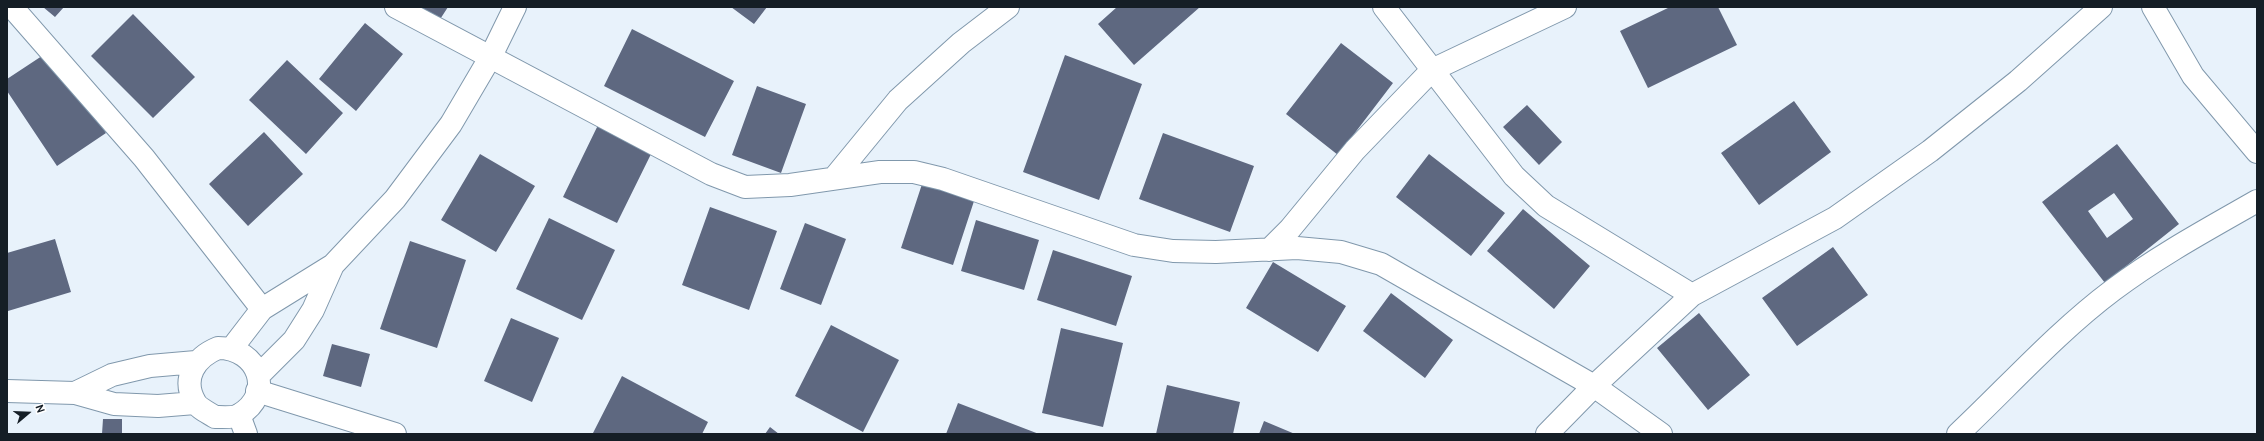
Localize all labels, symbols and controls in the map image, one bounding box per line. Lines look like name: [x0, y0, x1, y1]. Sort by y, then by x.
north arrow: [8, 393, 48, 433]
text: N: [31, 403, 47, 415]

